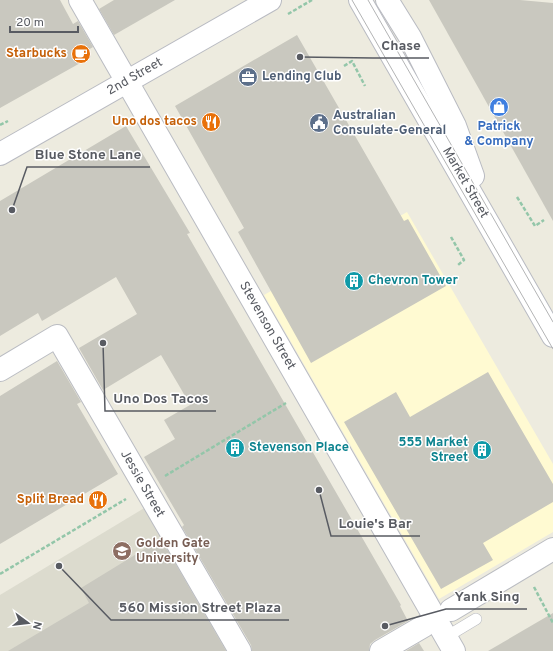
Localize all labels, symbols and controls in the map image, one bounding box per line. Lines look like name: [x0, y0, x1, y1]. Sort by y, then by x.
scale bar: [10, 8, 78, 34]
text: 20 m: [16, 15, 44, 31]
callout: Chase: [373, 32, 429, 58]
text: Chase: [381, 38, 421, 55]
cafe icon: Starbucks: [70, 43, 92, 65]
place label: Starbucks: [6, 46, 67, 62]
street label: 2nd Street: [104, 55, 166, 99]
office icon: Lending Club: [237, 66, 259, 88]
place label: Lending Club: [262, 69, 341, 85]
shop icon: Patrick & Company: [488, 96, 510, 118]
place label: Australian Consulate-General: [333, 108, 446, 139]
restaurant icon: Uno dos tacos: [200, 111, 222, 133]
public building icon: Australian Consulate-General: [308, 112, 330, 134]
place label: Uno dos tacos: [112, 114, 197, 130]
place label: Patrick & Company: [464, 119, 534, 150]
callout: Blue Stone Lane: [27, 141, 150, 167]
street label: Market Street: [438, 145, 492, 221]
text: Blue Stone Lane: [35, 147, 141, 164]
building icon: Chevron Tower: [343, 270, 365, 292]
place label: Chevron Tower: [368, 273, 459, 289]
street label: Stevenson Street: [235, 279, 299, 373]
callout: Uno Dos Tacos: [105, 385, 216, 411]
text: Uno Dos Tacos: [113, 391, 209, 408]
place label: 555 Market Street: [398, 435, 468, 466]
building icon: Stevenson Place: [224, 437, 246, 459]
building icon: 555 Market Street: [471, 439, 493, 461]
place label: Stevenson Place: [249, 440, 349, 456]
street label: Jessie Street: [116, 447, 168, 521]
restaurant icon: Split Bread: [87, 489, 109, 511]
place label: Split Bread: [17, 492, 84, 508]
callout: Louie's Bar: [331, 510, 420, 536]
text: Louie's Bar: [338, 516, 412, 533]
place label: Golden Gate University: [136, 536, 210, 567]
school or university icon: Golden Gate University: [111, 540, 133, 562]
callout: Yank Sing: [446, 583, 527, 609]
text: Yank Sing: [455, 589, 520, 606]
callout: 560 Mission Street Plaza: [111, 594, 289, 620]
text: 560 Mission Street Plaza: [119, 600, 281, 617]
north arrow: [8, 603, 48, 643]
text: N: [29, 620, 44, 631]

